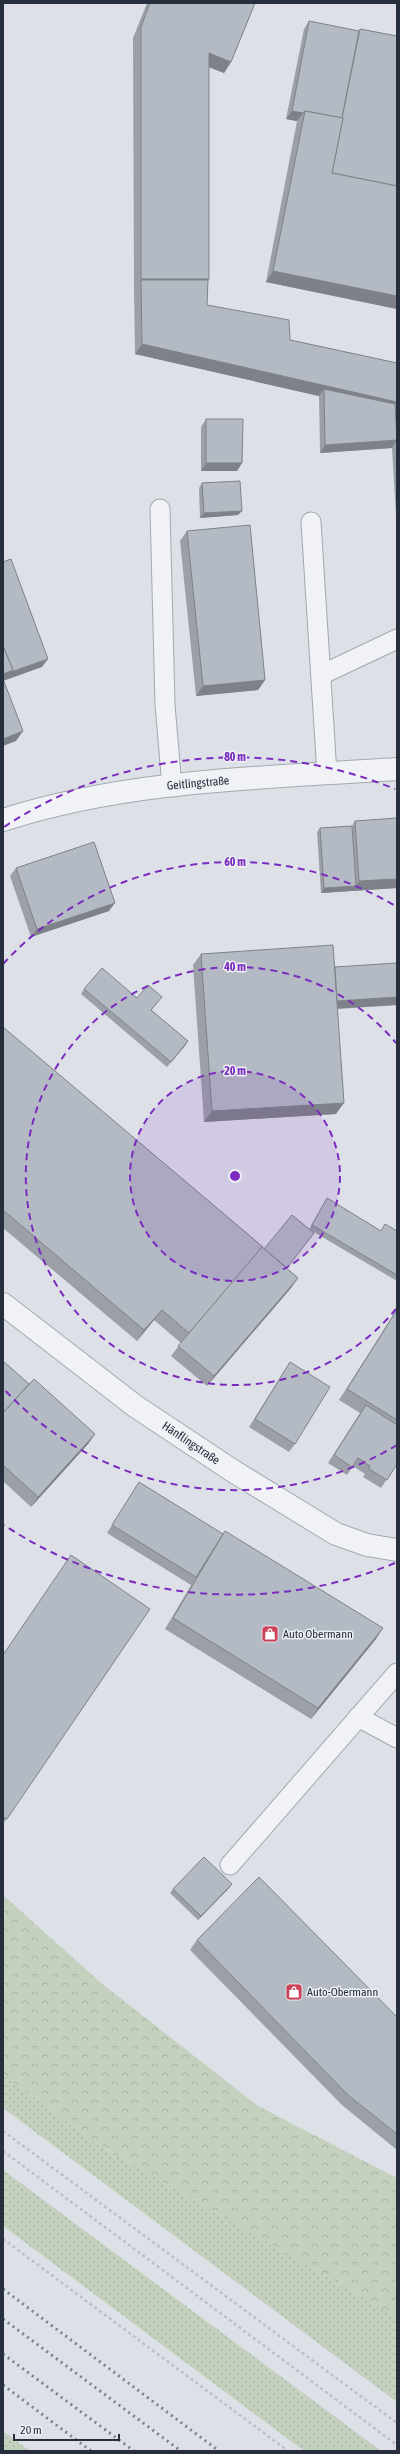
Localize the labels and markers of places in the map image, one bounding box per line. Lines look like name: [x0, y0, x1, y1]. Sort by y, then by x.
centre of rings: [228, 1169, 242, 1183]
shop icon: Auto Obermann: [260, 1624, 280, 1644]
place label: Auto Obermann: [283, 1627, 353, 1641]
shop icon: Auto-Obermann: [284, 1982, 304, 2002]
place label: Auto-Obermann: [307, 1985, 378, 1999]

